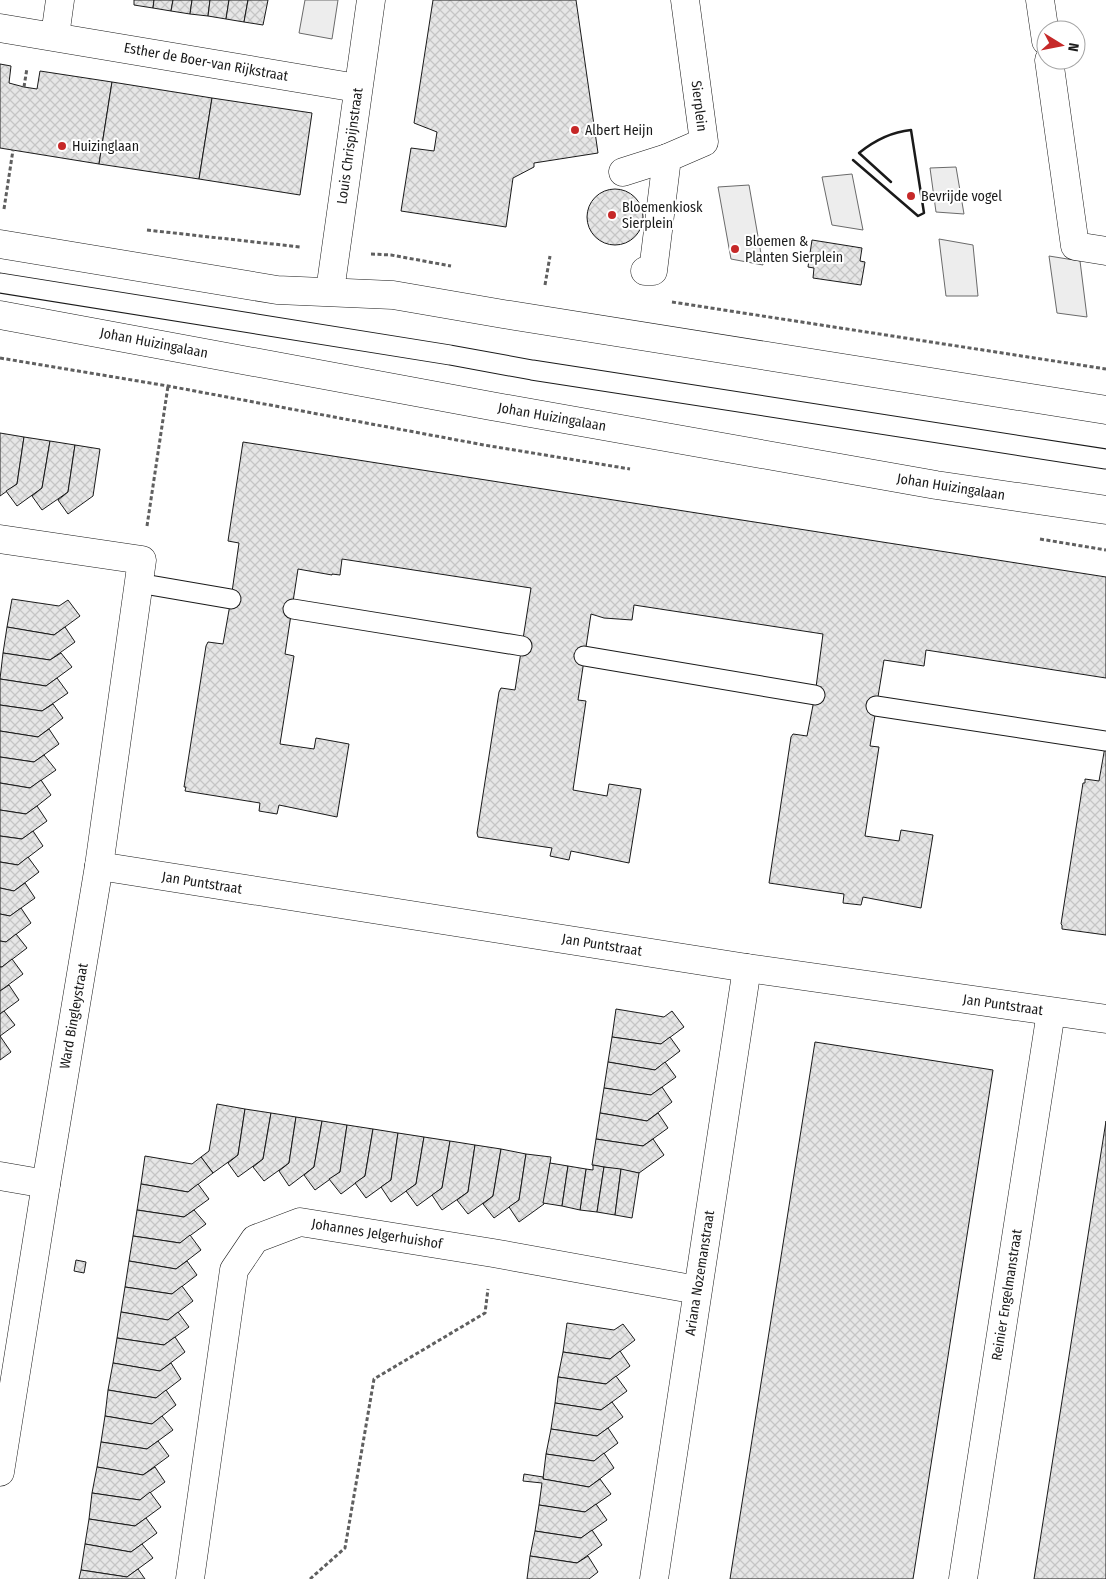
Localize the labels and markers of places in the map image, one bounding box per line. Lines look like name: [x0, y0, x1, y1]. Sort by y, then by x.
place label: Albert Heijn: [585, 122, 653, 139]
marker: Albert Heijn: [569, 124, 581, 136]
place label: Huizinglaan: [72, 138, 139, 155]
marker: Huizinglaan: [56, 140, 68, 152]
place label: Bevrijde vogel: [921, 188, 1002, 205]
marker: Bevrijde vogel: [905, 190, 917, 202]
place label: Bloemenkiosk Sierplein: [622, 199, 703, 232]
marker: Bloemenkiosk Sierplein: [606, 209, 618, 221]
place label: Bloemen & Planten Sierplein: [745, 233, 843, 266]
marker: Bloemen & Planten Sierplein: [729, 243, 741, 255]

